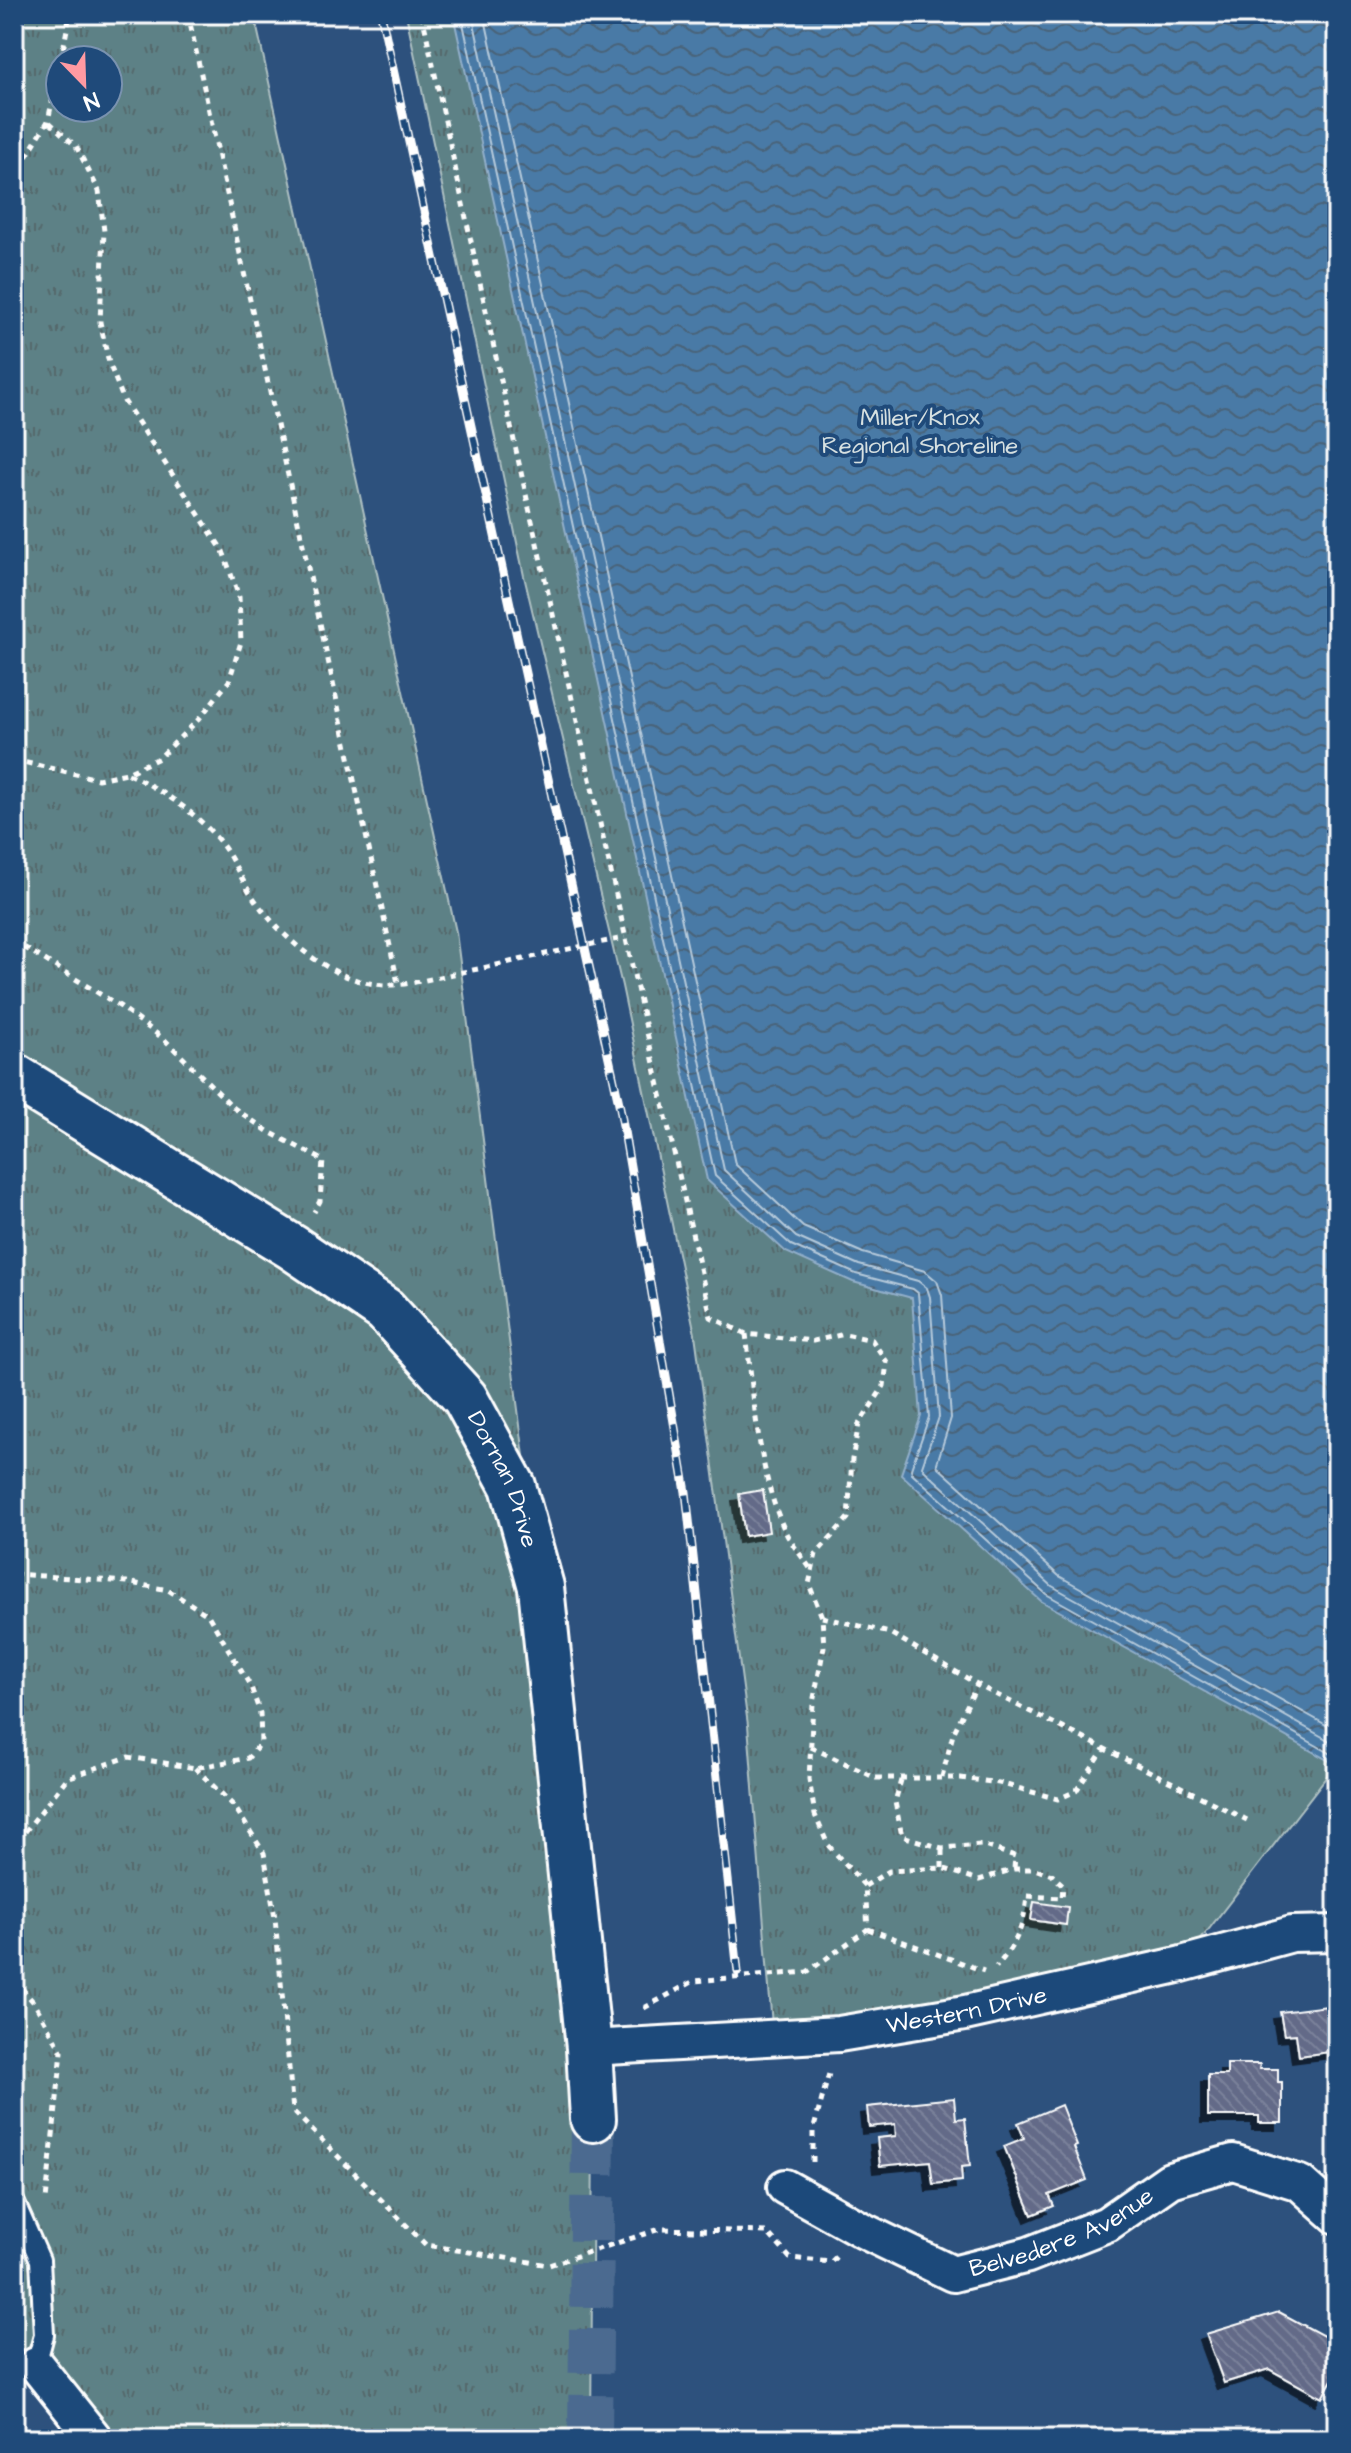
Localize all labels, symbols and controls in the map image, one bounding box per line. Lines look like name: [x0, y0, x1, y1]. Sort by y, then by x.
north arrow: [44, 44, 124, 124]
text: N: [79, 84, 104, 118]
park label: Miller/Knox Regional Shoreline: [822, 401, 1018, 464]
street label: Dornan Drive: [458, 1405, 546, 1551]
street label: Western Drive: [884, 1978, 1050, 2043]
street label: Belvedere Avenue: [966, 2179, 1161, 2286]

